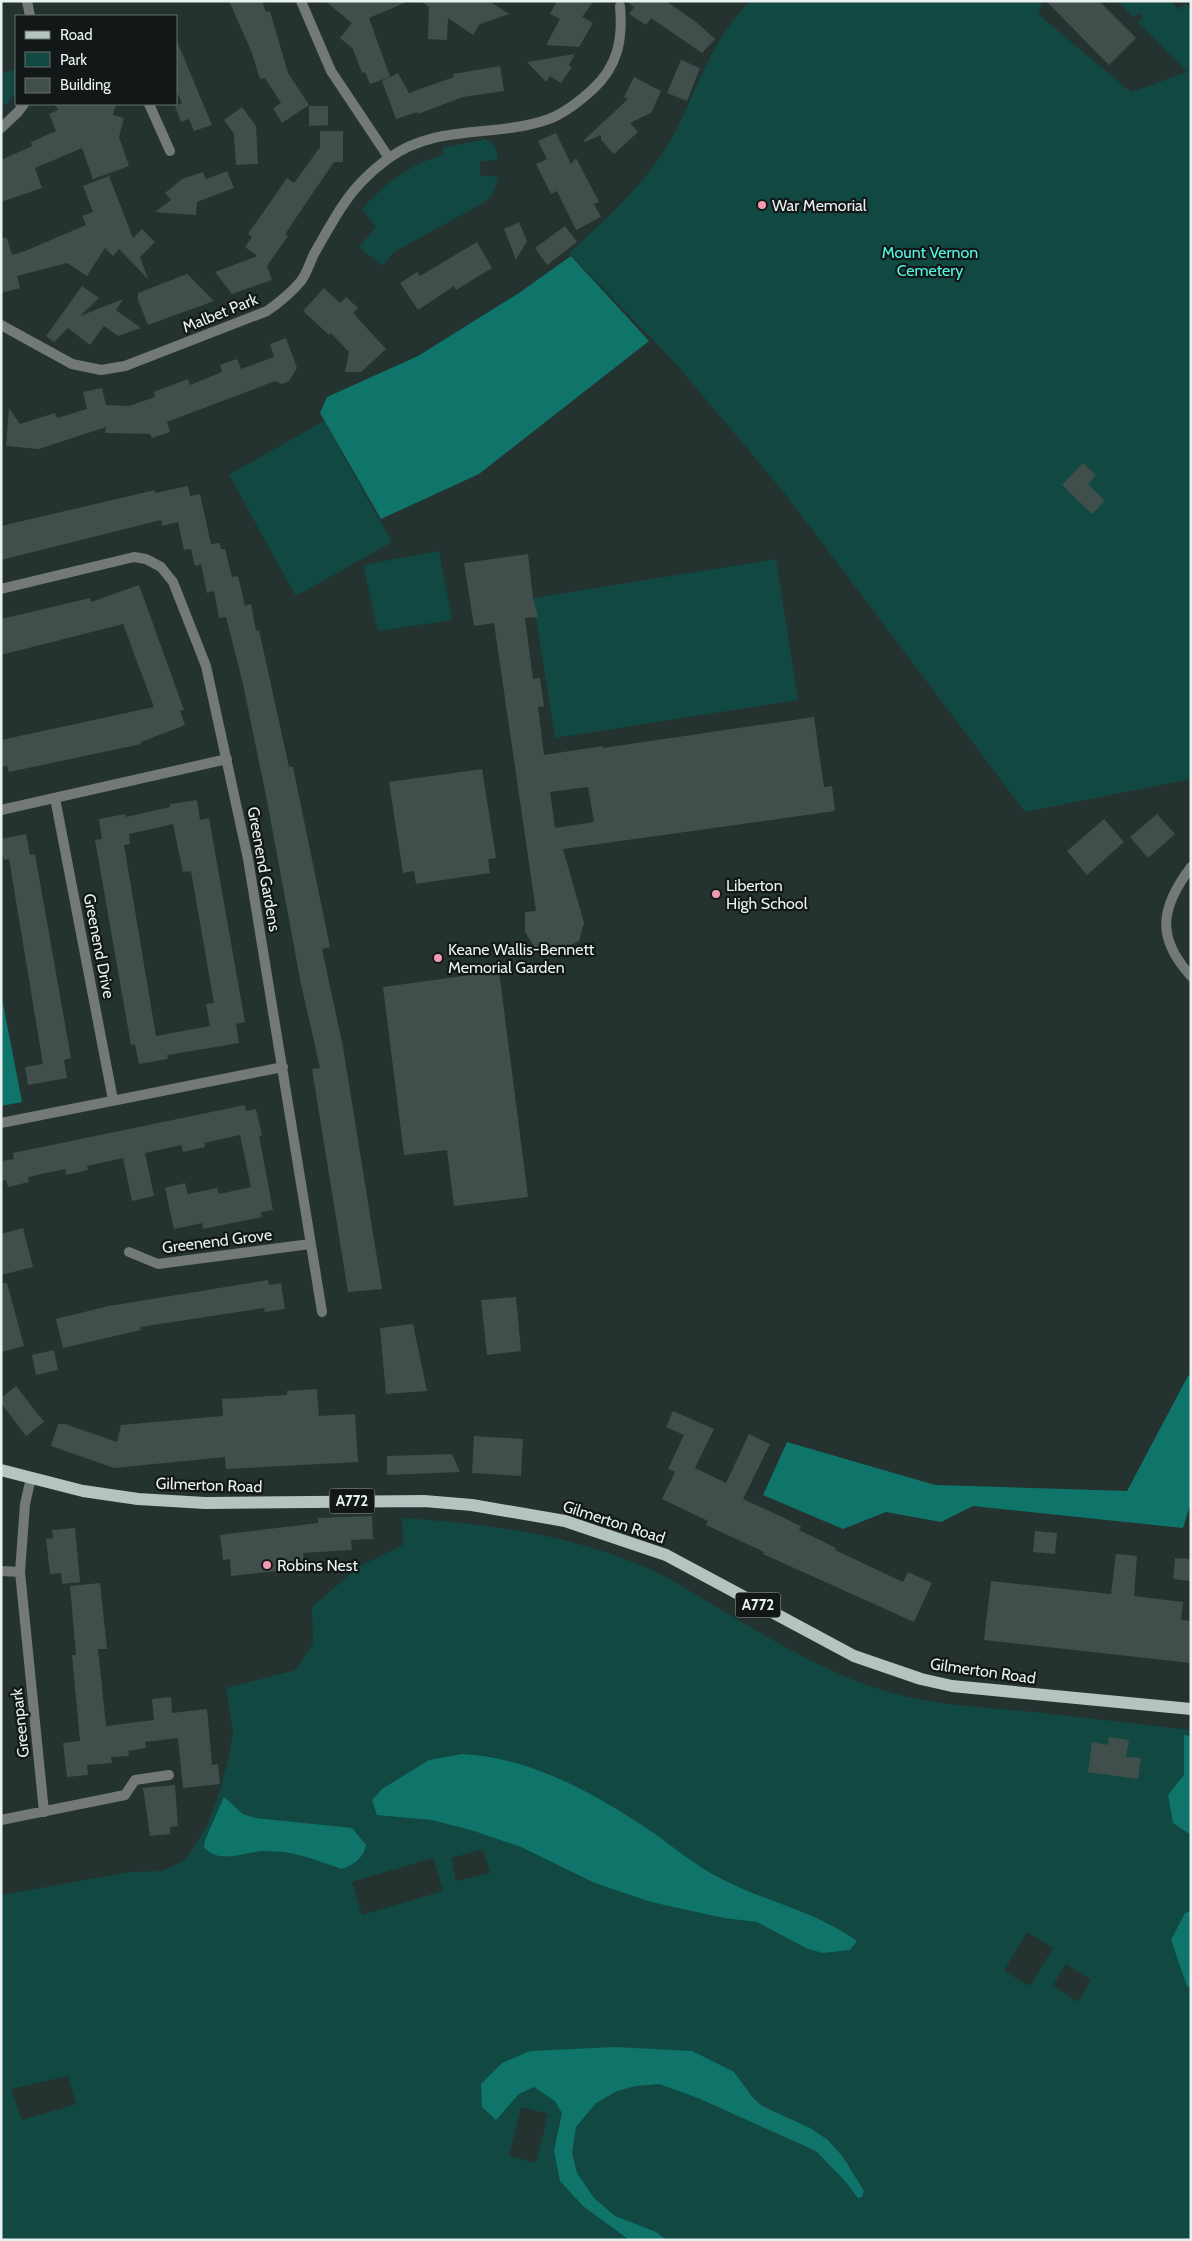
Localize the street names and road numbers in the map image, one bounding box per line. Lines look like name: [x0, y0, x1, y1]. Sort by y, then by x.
street label: Malbet Park: [180, 289, 261, 337]
street label: Greenend Gardens: [244, 805, 284, 933]
street label: Greenend Drive: [80, 892, 118, 1000]
street label: Greenend Grove: [161, 1225, 273, 1257]
street label: Gilmerton Road: [155, 1474, 263, 1496]
road number: A772: [330, 1488, 374, 1514]
street label: Gilmerton Road: [560, 1497, 668, 1547]
road number: A772: [736, 1592, 780, 1618]
street label: Gilmerton Road: [929, 1654, 1037, 1688]
street label: Greenpark: [7, 1687, 33, 1759]

